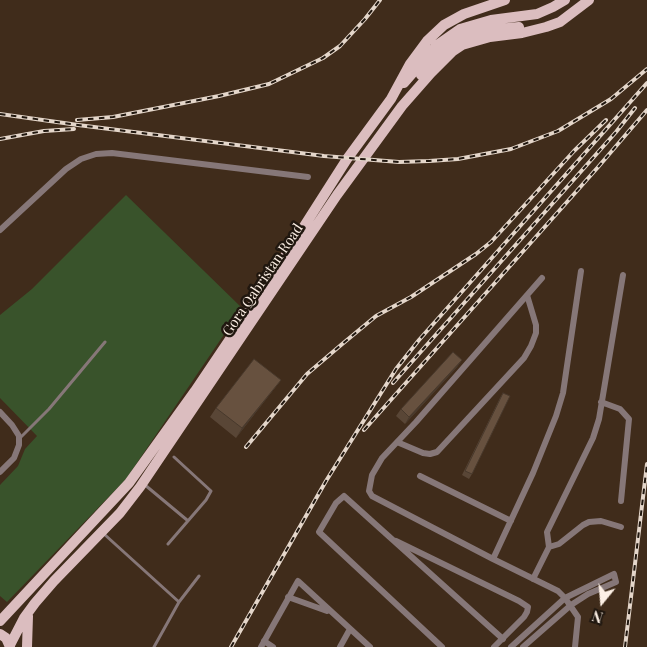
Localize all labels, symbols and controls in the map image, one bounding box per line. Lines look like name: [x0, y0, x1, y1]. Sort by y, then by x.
street label: Gora Qabristan Road: [219, 221, 307, 339]
north arrow: [577, 577, 627, 627]
text: N: [590, 606, 605, 627]

